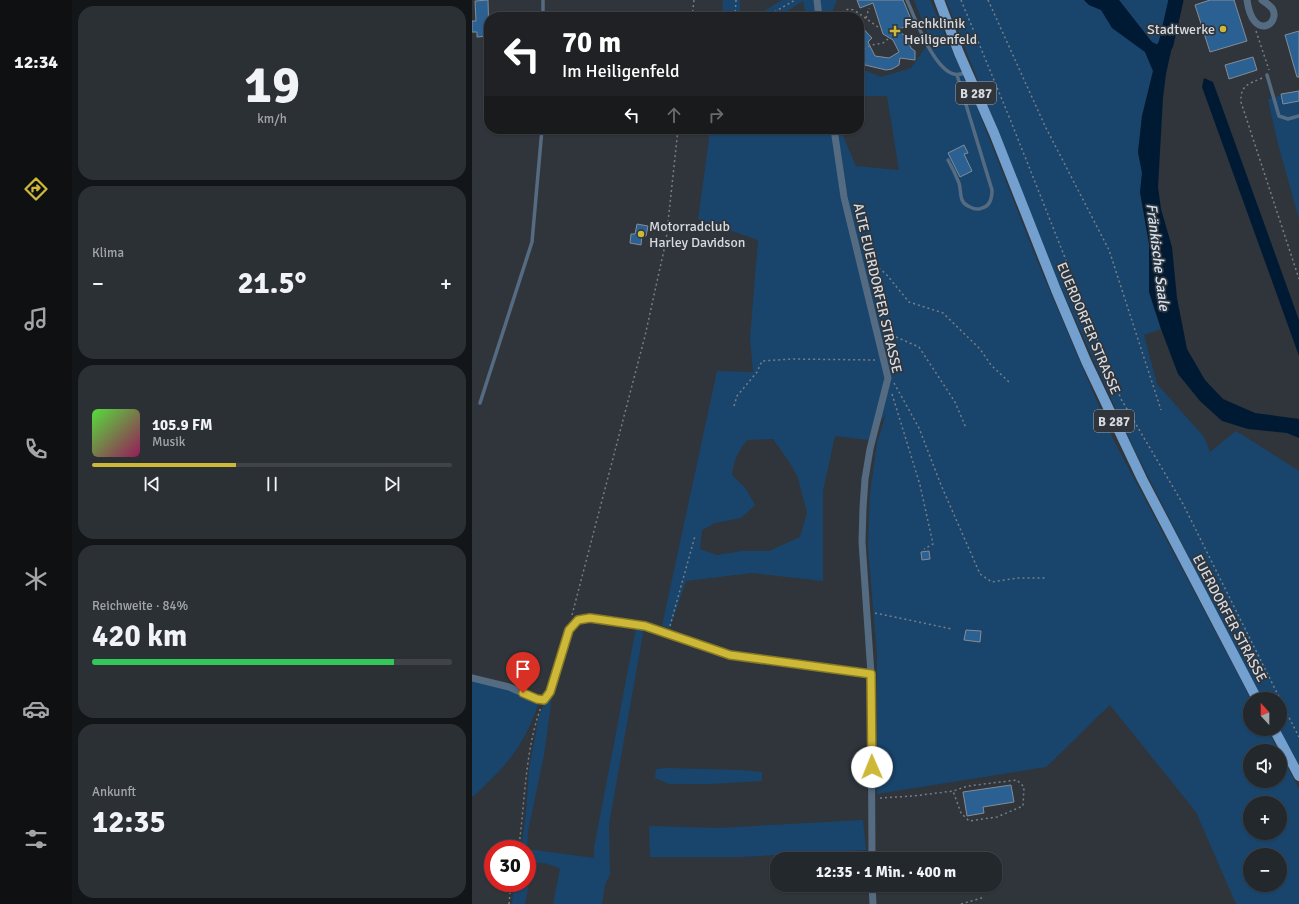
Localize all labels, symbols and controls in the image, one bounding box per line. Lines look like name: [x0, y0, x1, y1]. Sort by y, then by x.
place label: Fachklinik Heiligenfeld: [904, 15, 977, 48]
place label: Stadtwerke: [1147, 21, 1215, 38]
marker: Stadtwerke: [1218, 24, 1228, 34]
marker: Fachklinik Heiligenfeld: [889, 25, 901, 37]
text: 70 m: [562, 26, 621, 60]
icon: left: [496, 28, 548, 80]
text: 12:34: [14, 51, 58, 73]
text: 19: [244, 53, 300, 117]
text: Im Heiligenfeld: [562, 60, 680, 82]
road number: B 287: [956, 82, 996, 104]
icon: left: [621, 104, 643, 126]
icon: ahead: [663, 104, 685, 126]
icon: right: [705, 104, 727, 126]
text: km/h: [257, 111, 287, 127]
icon: directions: [22, 175, 50, 203]
street label: ALTE EUERDORFER STRASSE: [850, 201, 905, 375]
water label: Fränkische Saale: [1142, 202, 1174, 313]
place label: Motorradclub Harley Davidson: [649, 218, 745, 251]
marker: Motorradclub Harley Davidson: [636, 229, 646, 239]
text: Klima: [92, 245, 124, 261]
street label: EUERDORFER STRASSE: [1053, 260, 1124, 397]
text: 21.5°: [237, 265, 307, 302]
text: −: [92, 270, 104, 297]
text: +: [440, 270, 452, 297]
icon: music: [22, 305, 50, 333]
road number: B 287: [1094, 410, 1134, 432]
text: 105.9 FM: [152, 416, 213, 434]
text: Musik: [152, 434, 185, 450]
icon: phone: [22, 435, 50, 463]
icon: previous: [141, 473, 163, 495]
icon: pause: [261, 473, 283, 495]
icon: next: [381, 473, 403, 495]
street label: EUERDORFER STRASSE: [1189, 552, 1270, 685]
icon: climate: [22, 565, 50, 593]
text: Reichweite · 84%: [92, 598, 188, 614]
text: 420 km: [92, 618, 187, 655]
pin: [506, 652, 540, 693]
icon: arrive: [512, 658, 534, 680]
north arrow: [1243, 692, 1287, 736]
map controls: [1243, 692, 1287, 892]
icon: car: [22, 695, 50, 723]
button: sound: [1243, 744, 1287, 788]
position arrow: [851, 746, 893, 788]
text: Ankunft: [92, 784, 136, 800]
button: +: [1243, 796, 1287, 840]
text: 12:35: [92, 804, 166, 841]
icon: filters: [22, 825, 50, 853]
speed limit sign: 30: [484, 840, 536, 892]
button: −: [1243, 848, 1287, 892]
text: 12:35 · 1 Min. · 400 m: [816, 863, 956, 881]

